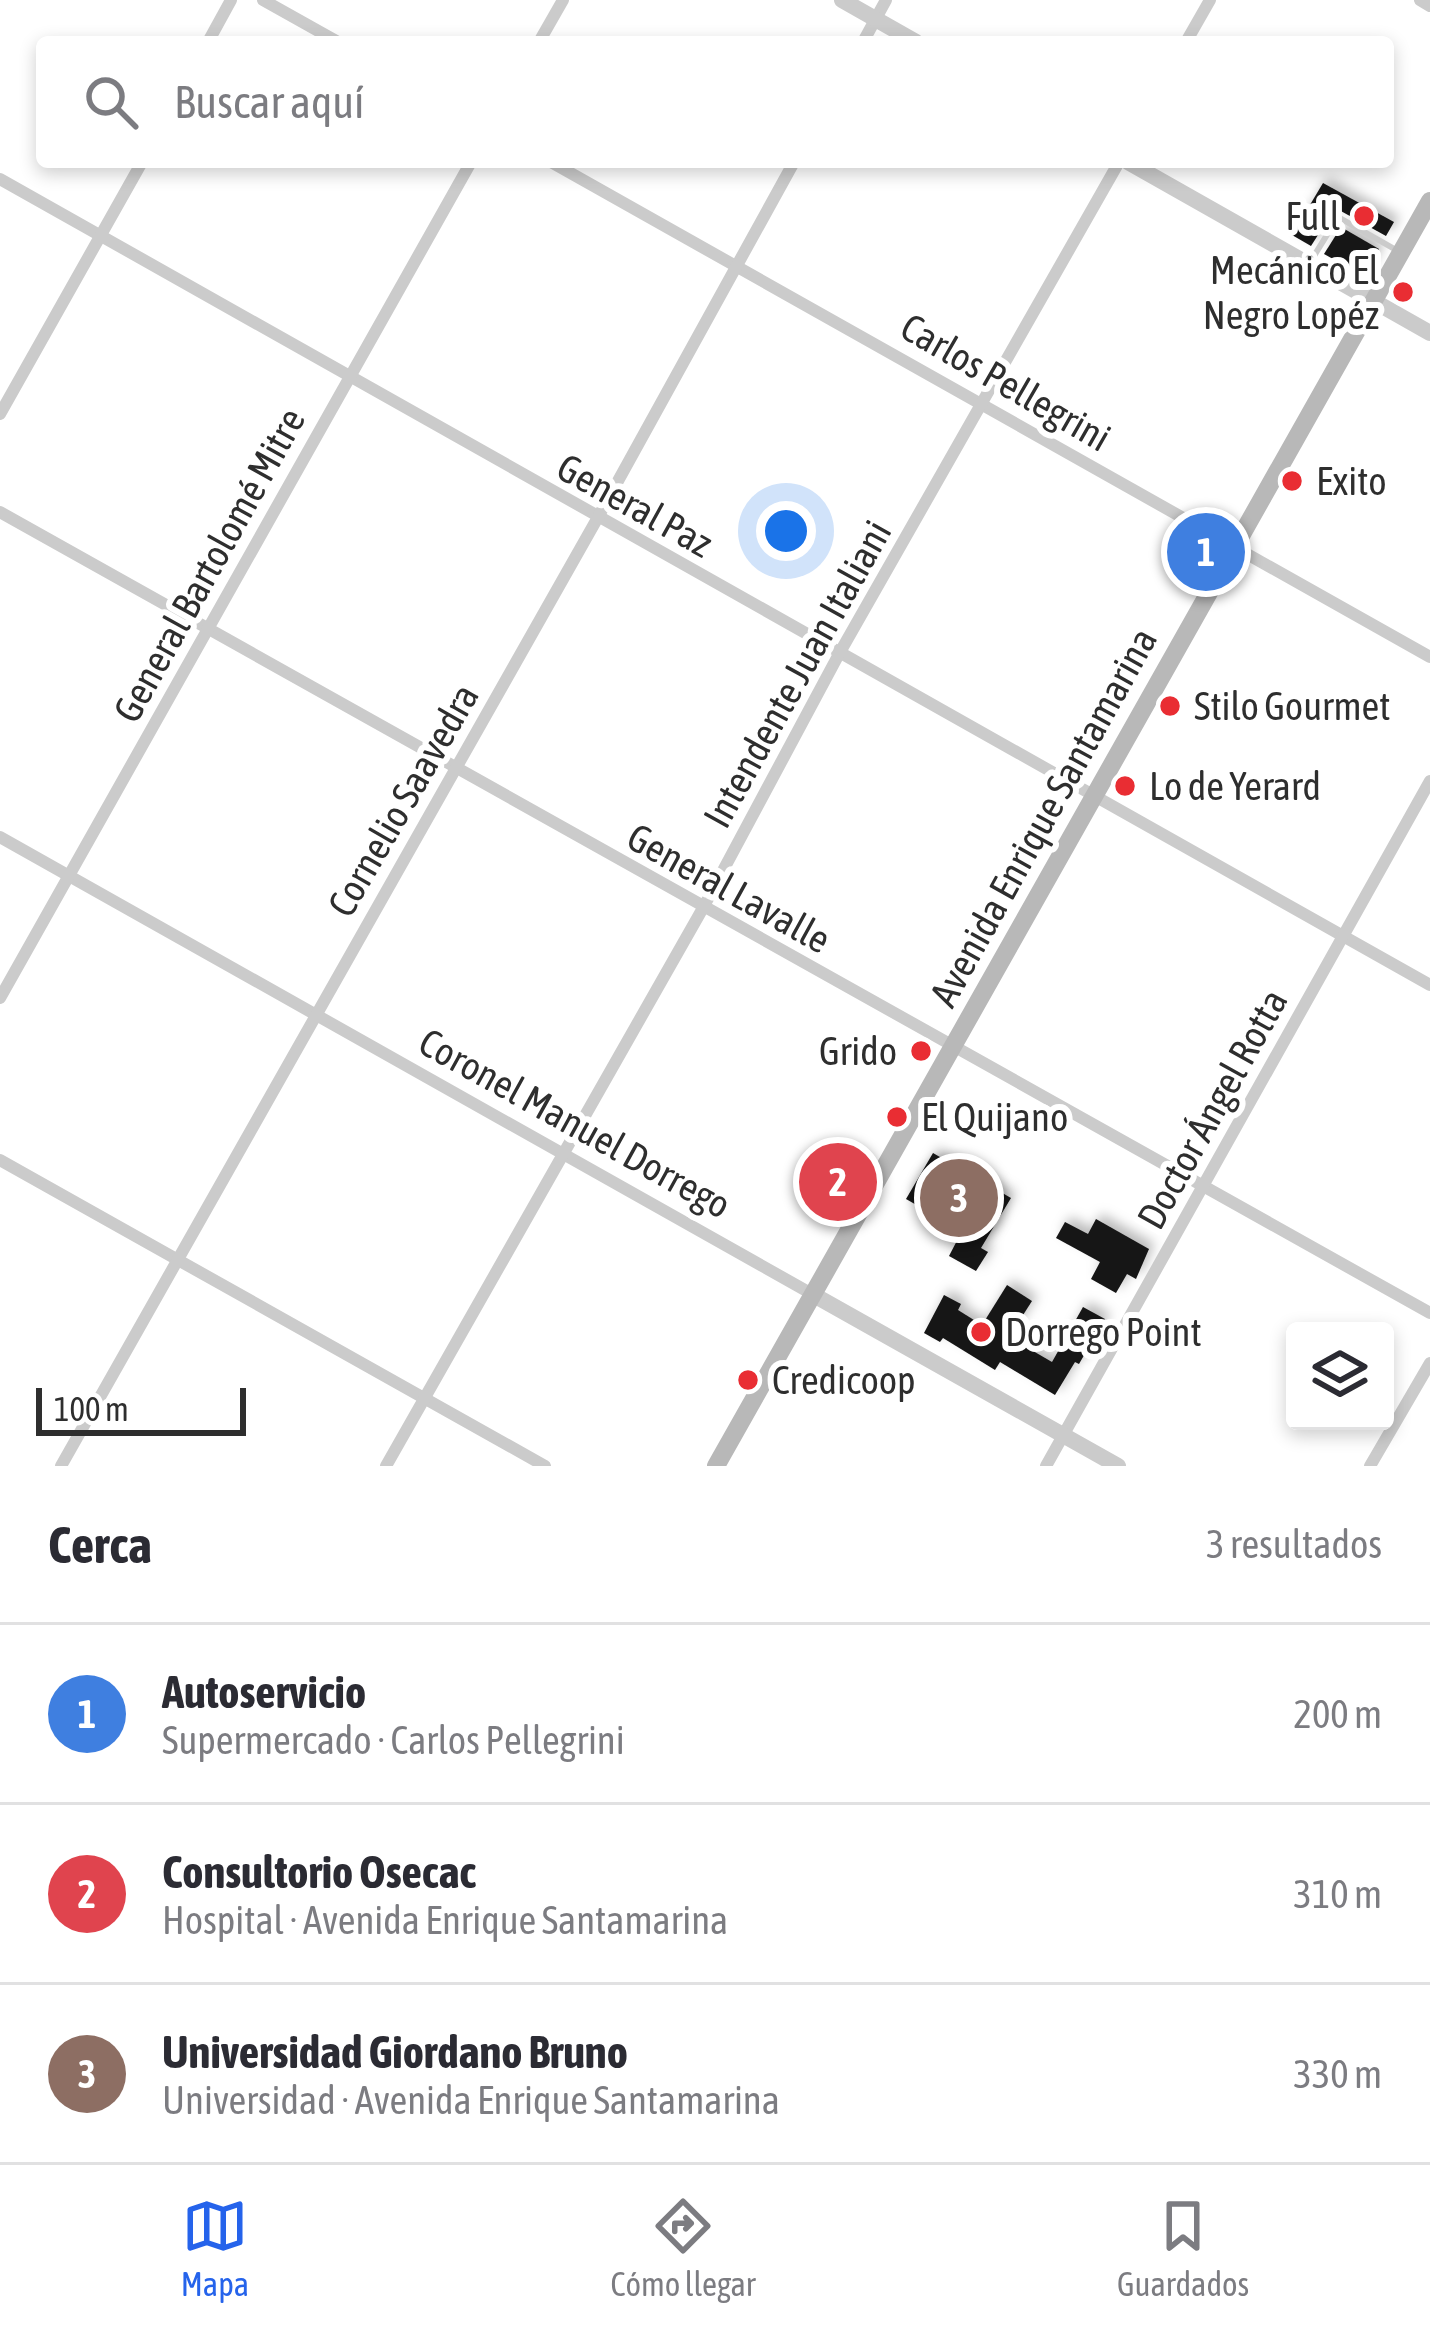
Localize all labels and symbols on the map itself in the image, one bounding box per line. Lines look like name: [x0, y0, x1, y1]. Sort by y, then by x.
place label: Full: [1285, 194, 1340, 238]
marker: Full: [1351, 203, 1377, 229]
place label: Mecánico El Negro Lopéz: [1203, 248, 1379, 337]
marker: Mecánico El Negro Lopéz: [1390, 279, 1416, 305]
street label: Carlos Pellegrini: [894, 304, 1118, 460]
street label: General Bartolomé Mitre: [105, 401, 313, 729]
street label: General Paz: [550, 445, 720, 565]
place label: Exito: [1316, 459, 1387, 503]
marker: Exito: [1279, 468, 1305, 494]
your location: [756, 501, 816, 561]
pin: 1: [1167, 507, 1245, 597]
street label: Intendente Juan Italiani: [694, 513, 900, 835]
street label: Avenida Enrique Santamarina: [921, 620, 1165, 1014]
street label: Cornelio Saavedra: [319, 676, 487, 924]
place label: Stilo Gourmet: [1194, 684, 1391, 728]
marker: Stilo Gourmet: [1157, 693, 1183, 719]
place label: Lo de Yerard: [1149, 764, 1321, 808]
marker: Lo de Yerard: [1112, 773, 1138, 799]
street label: General Lavalle: [620, 814, 838, 962]
street label: Doctor Ángel Rotta: [1128, 982, 1296, 1236]
street label: Coronel Manuel Dorrego: [412, 1019, 738, 1227]
place label: Grido: [819, 1029, 897, 1073]
marker: Grido: [908, 1038, 934, 1064]
place label: El Quijano: [921, 1095, 1068, 1139]
marker: El Quijano: [884, 1104, 910, 1130]
pin: 2: [799, 1137, 877, 1227]
pin: 3: [920, 1153, 998, 1243]
place label: Dorrego Point: [1005, 1310, 1202, 1354]
marker: Dorrego Point: [968, 1319, 994, 1345]
place label: Credicoop: [772, 1358, 916, 1402]
marker: Credicoop: [735, 1367, 761, 1393]
scale bar: [36, 1382, 246, 1435]

